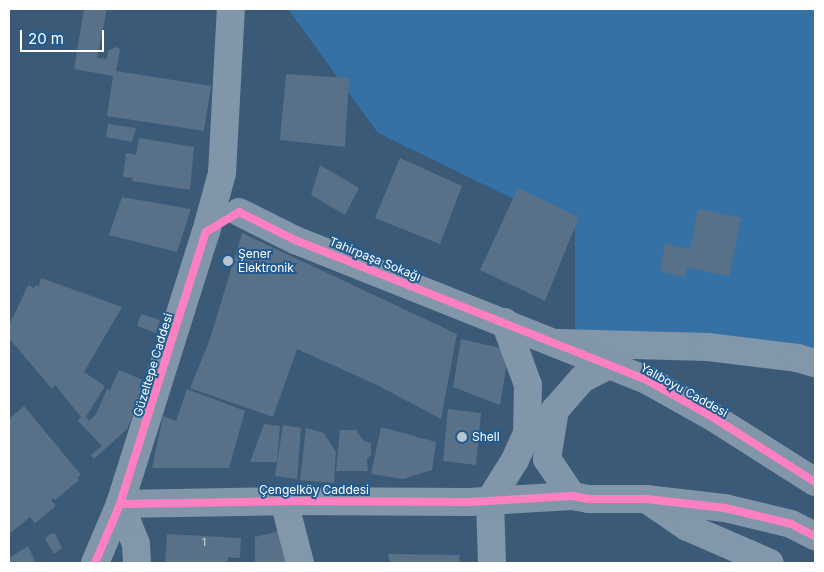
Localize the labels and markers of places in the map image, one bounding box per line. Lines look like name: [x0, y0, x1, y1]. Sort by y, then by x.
place label: Şener Elektronik: [238, 247, 294, 275]
marker: Şener Elektronik: [222, 255, 234, 267]
place label: Shell: [472, 430, 500, 444]
marker: Shell: [456, 431, 468, 443]

